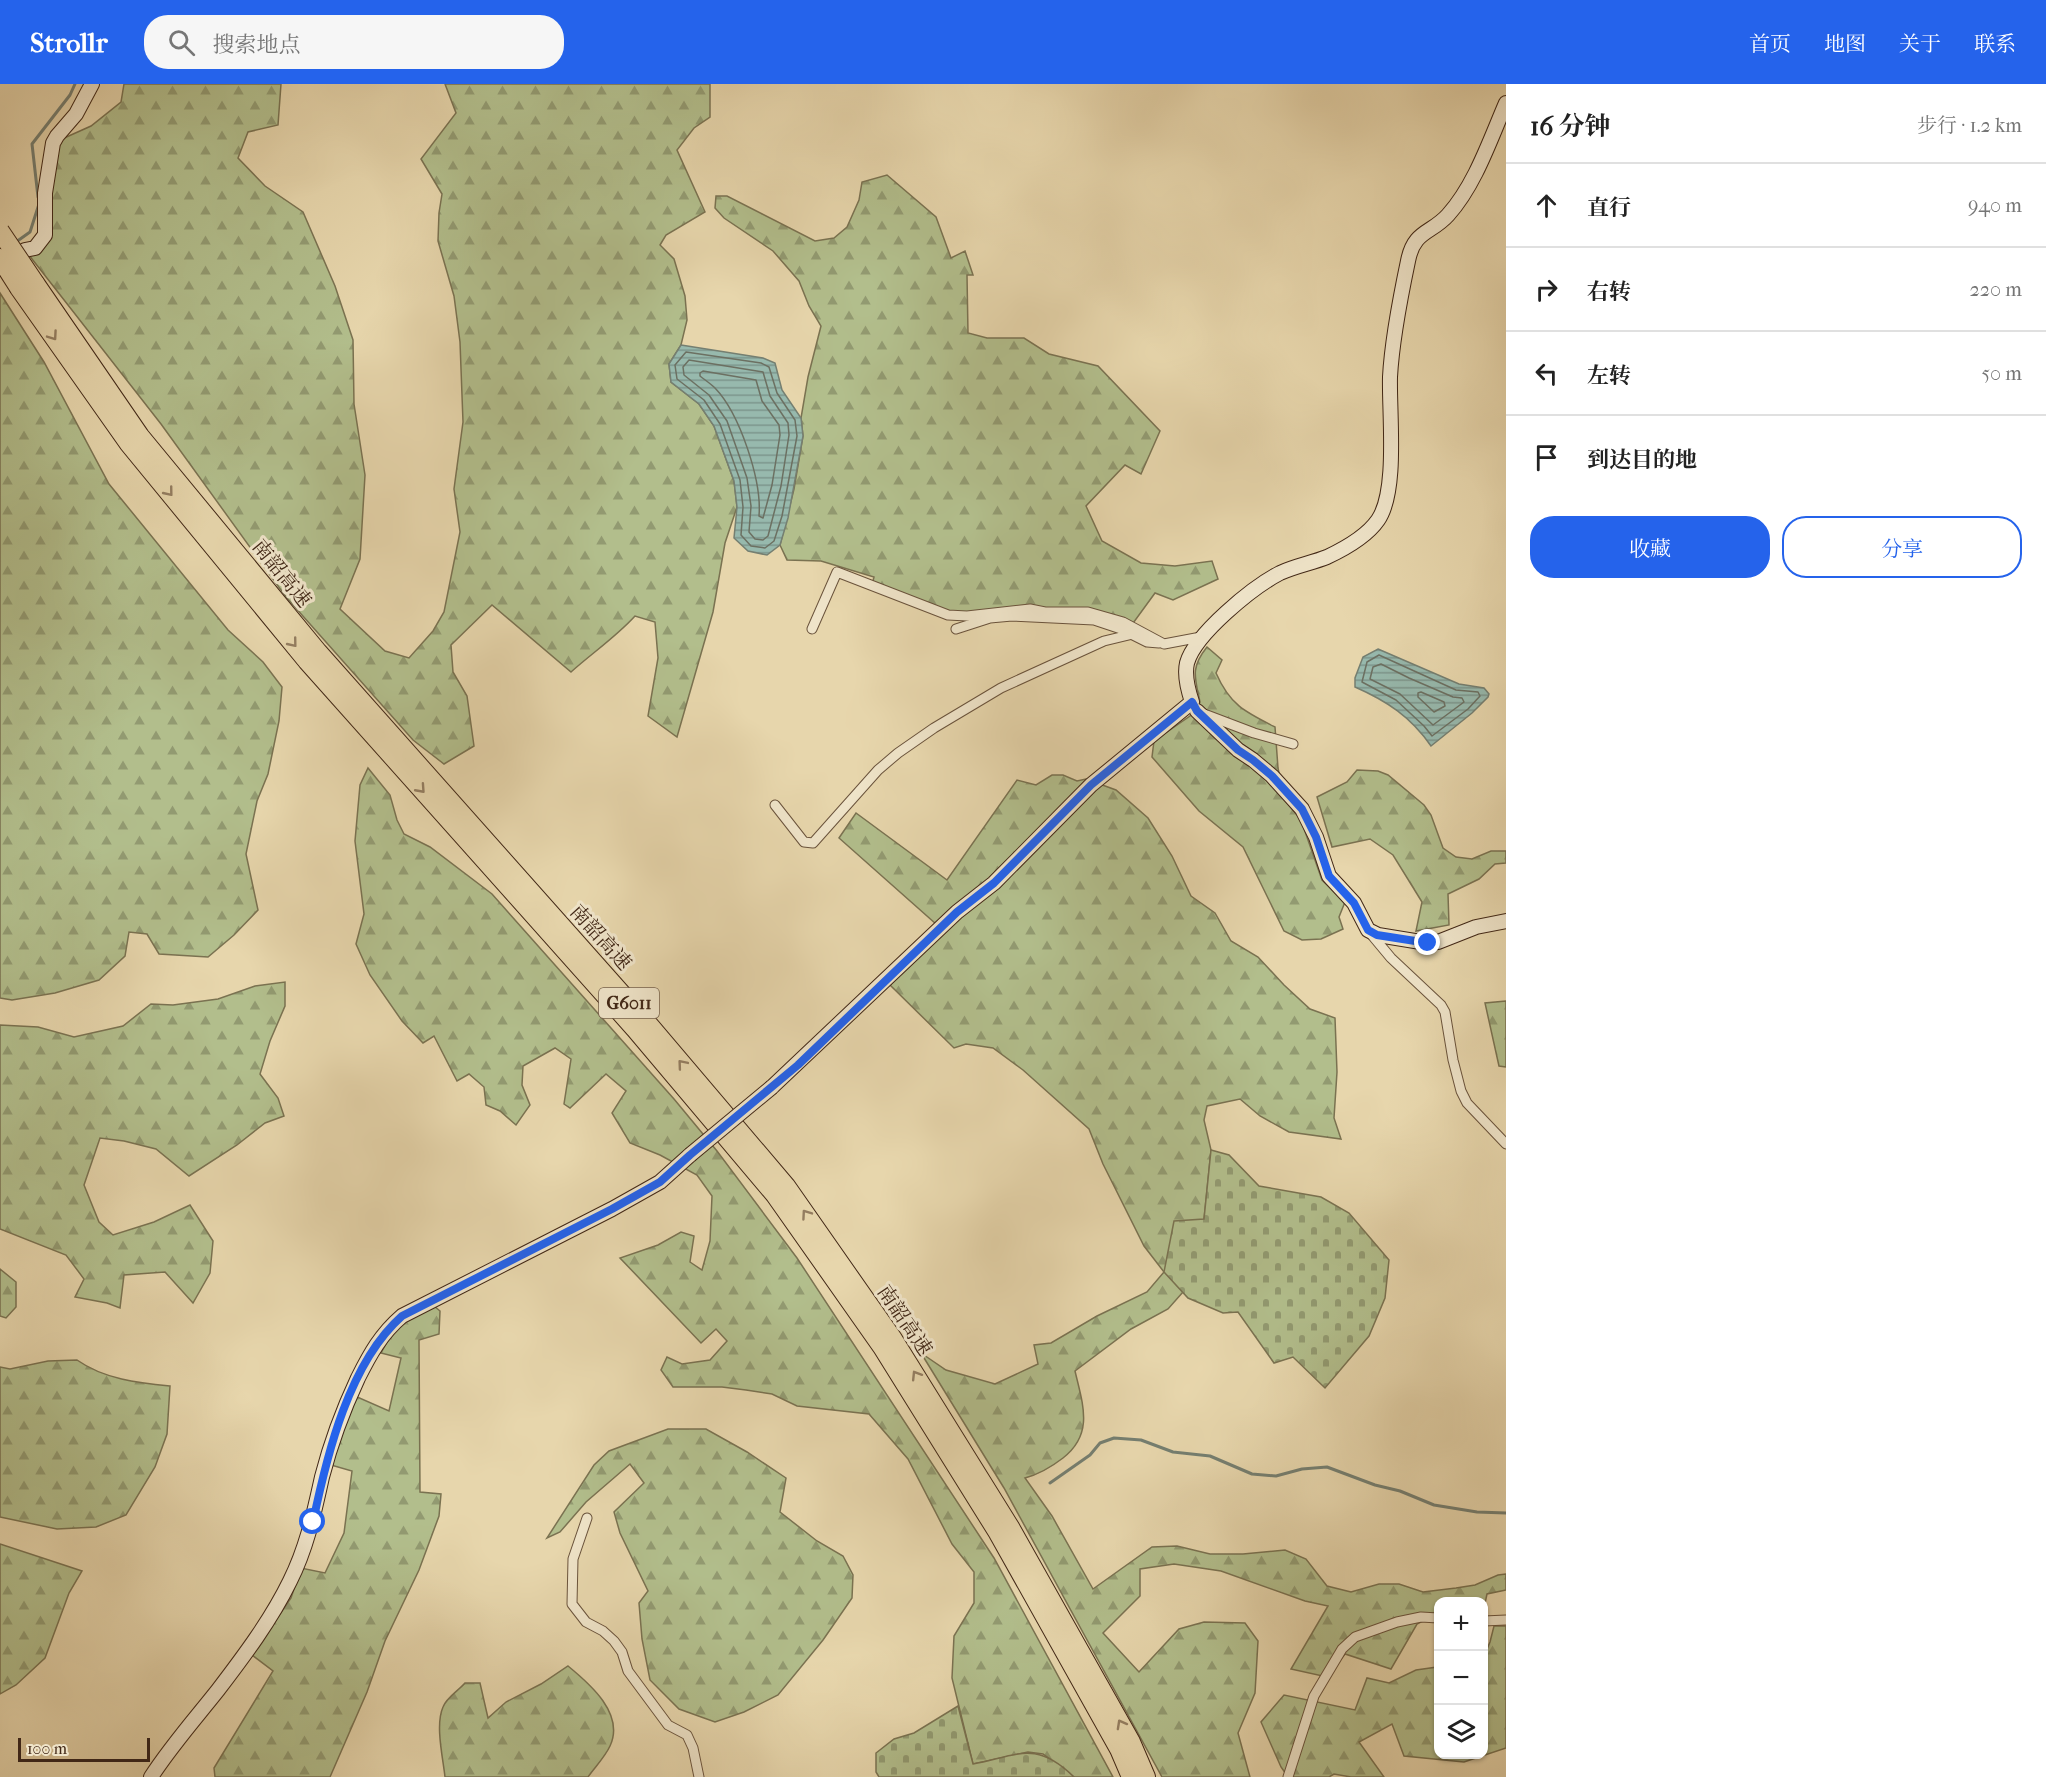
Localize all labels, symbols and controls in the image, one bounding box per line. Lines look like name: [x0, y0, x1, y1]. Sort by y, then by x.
search box: [144, 15, 564, 69]
text: Strollr: [30, 26, 108, 59]
icon: search: [165, 26, 198, 59]
text: 搜索地点: [213, 32, 301, 58]
text: 首页: [1749, 32, 1791, 56]
text: 地图: [1824, 32, 1866, 56]
text: 关于: [1899, 32, 1941, 56]
text: 联系: [1974, 32, 2016, 56]
text: 16 分钟: [1530, 111, 1611, 142]
text: 步行 · 1.2 km: [1917, 114, 2022, 137]
icon: ahead: [1530, 189, 1563, 222]
text: 940 m: [1968, 194, 2022, 217]
text: 直行: [1587, 195, 1631, 221]
icon: right: [1530, 273, 1563, 306]
text: 220 m: [1969, 278, 2022, 301]
text: 右转: [1587, 279, 1631, 305]
one-way arrow: [46, 329, 57, 340]
icon: left: [1530, 357, 1563, 390]
text: 50 m: [1981, 362, 2022, 385]
text: 左转: [1587, 363, 1631, 389]
icon: arrive: [1530, 441, 1563, 474]
text: 到达目的地: [1587, 447, 1697, 473]
one-way arrow: [161, 485, 172, 496]
button: 收藏: [1530, 516, 1770, 578]
button: 分享: [1782, 516, 2022, 578]
street label: 南韶高速: [248, 535, 316, 612]
one-way arrow: [285, 636, 296, 647]
one-way arrow: [414, 782, 425, 793]
street label: 南韶高速: [565, 900, 636, 975]
route end: [1414, 929, 1440, 955]
road number: G6011: [599, 988, 659, 1018]
one-way arrow: [678, 1060, 689, 1071]
one-way arrow: [802, 1210, 813, 1221]
street label: 南韶高速: [873, 1281, 936, 1360]
one-way arrow: [911, 1371, 923, 1381]
route start: [299, 1508, 325, 1534]
map controls: [1434, 1597, 1488, 1759]
button: +: [1434, 1597, 1488, 1651]
button: −: [1434, 1651, 1488, 1705]
button: layers: [1434, 1705, 1488, 1759]
one-way arrow: [1117, 1720, 1128, 1731]
scale bar: [18, 1735, 150, 1762]
text: 100 m: [27, 1739, 67, 1758]

